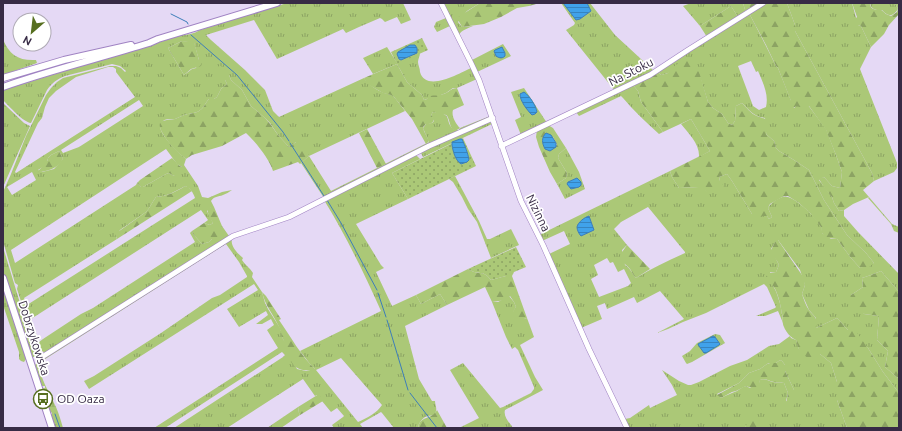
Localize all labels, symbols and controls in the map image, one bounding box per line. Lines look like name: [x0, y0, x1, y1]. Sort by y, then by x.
north arrow: [12, 12, 52, 52]
text: N: [21, 34, 34, 48]
street label: Na Stoku: [606, 55, 655, 88]
street label: Nizinna: [524, 192, 553, 234]
street label: Dobrzykowska: [16, 299, 53, 377]
bus stop icon: OD Oaza: [32, 388, 54, 410]
place label: OD Oaza: [57, 392, 105, 405]

